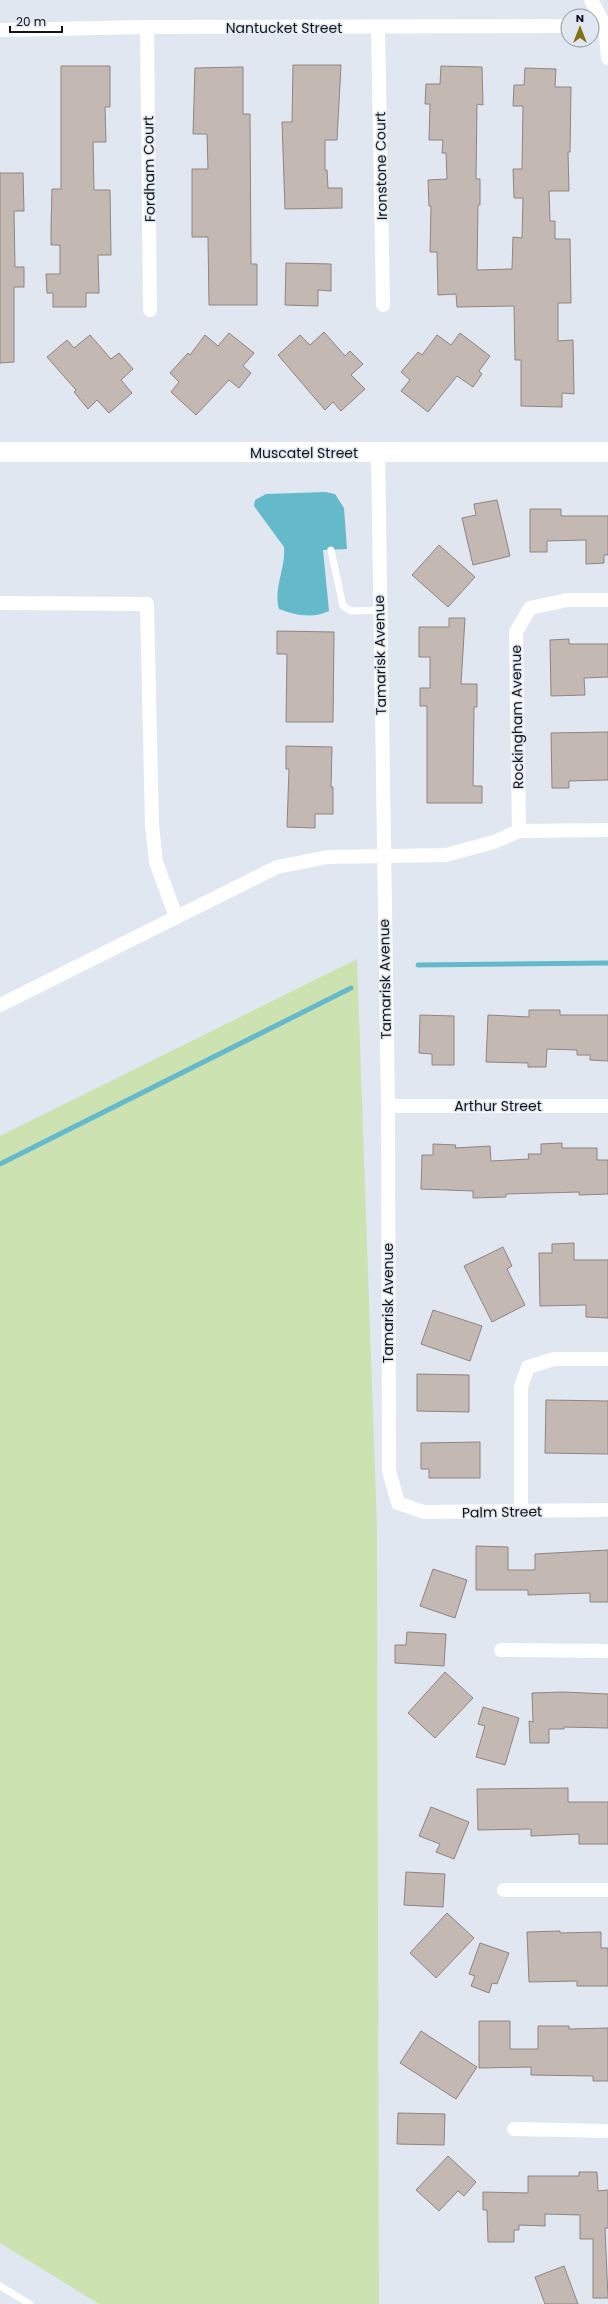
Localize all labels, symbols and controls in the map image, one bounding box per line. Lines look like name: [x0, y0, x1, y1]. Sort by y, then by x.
scale bar: [10, 8, 62, 34]
north arrow: [560, 8, 600, 48]
text: N: [576, 10, 584, 26]
text: 20 m: [16, 13, 46, 30]
street label: Nantucket Street: [226, 18, 342, 38]
street label: Ironstone Court: [370, 112, 392, 220]
street label: Fordham Court: [138, 116, 160, 222]
street label: Muscatel Street: [250, 443, 358, 463]
street label: Tamarisk Avenue: [369, 594, 391, 715]
street label: Rockingham Avenue: [506, 644, 528, 789]
street label: Tamarisk Avenue: [374, 918, 396, 1039]
street label: Arthur Street: [454, 1096, 542, 1116]
street label: Tamarisk Avenue: [378, 1242, 398, 1363]
street label: Palm Street: [462, 1501, 542, 1523]

